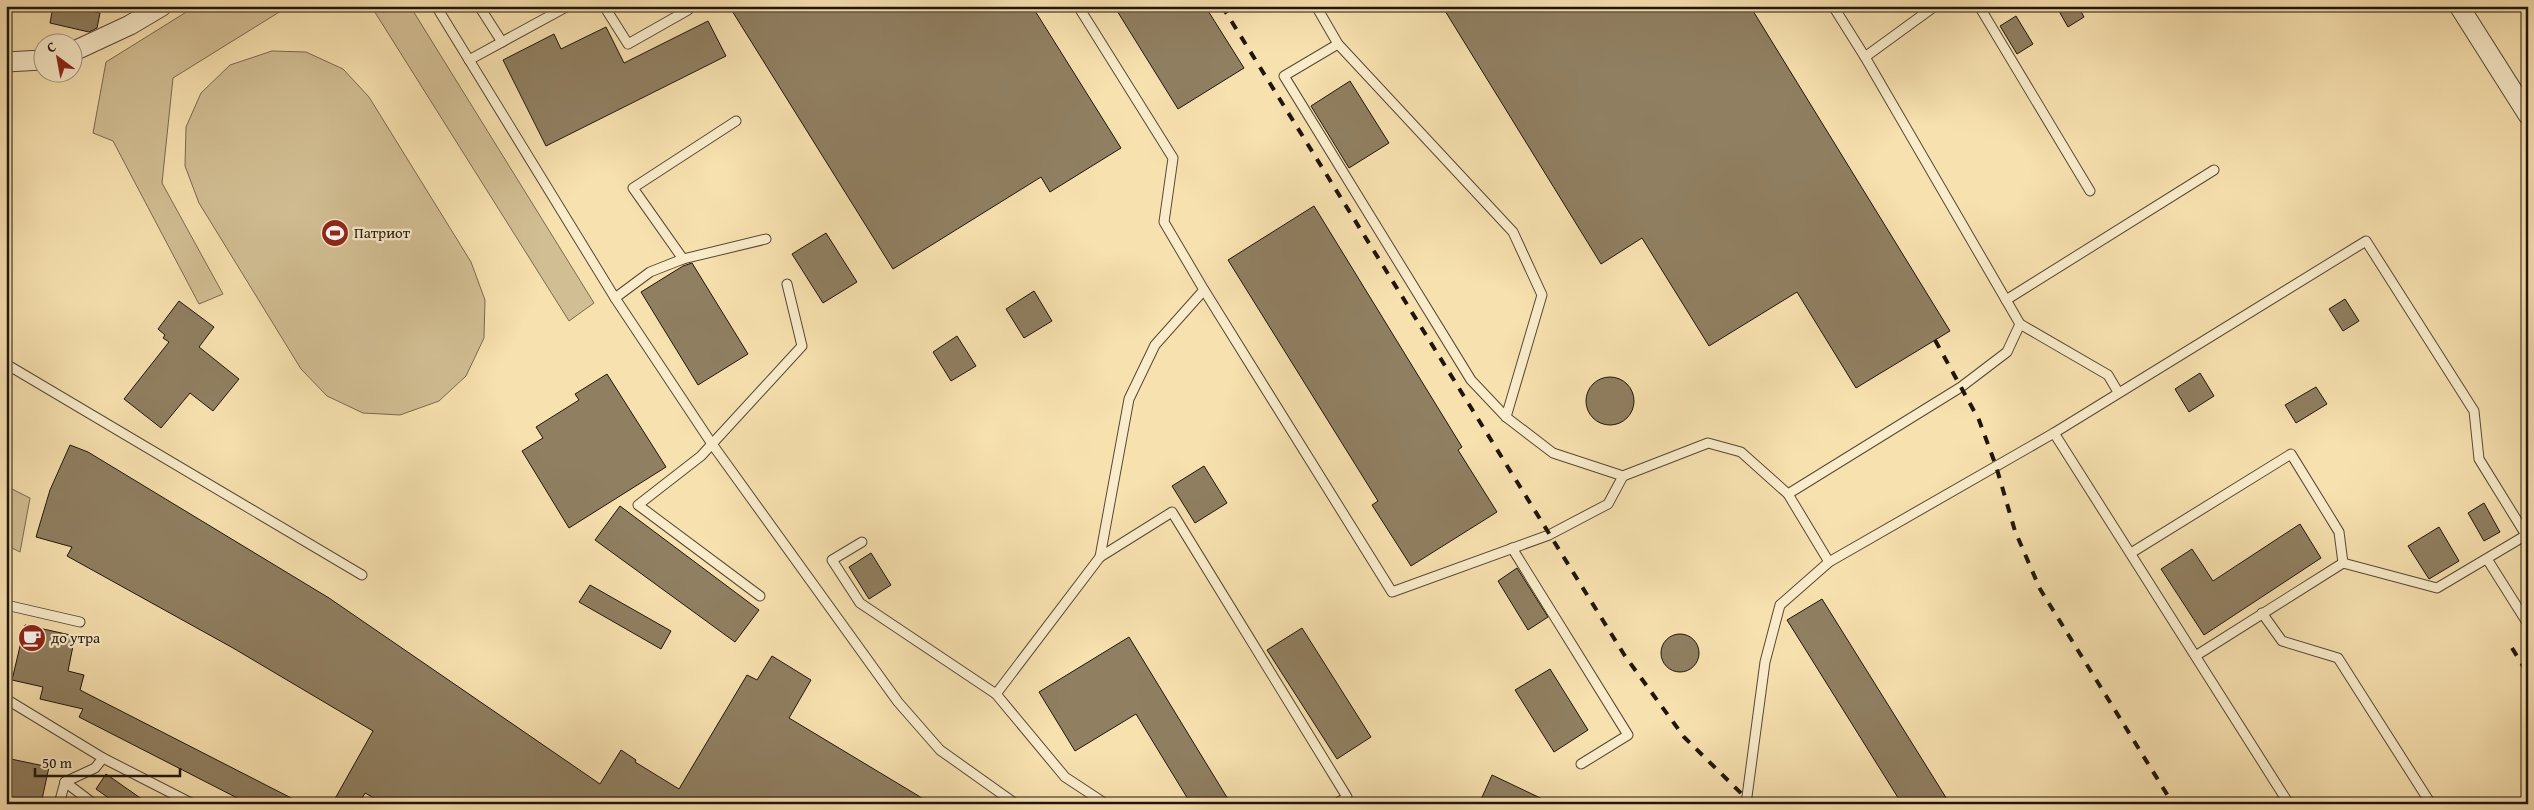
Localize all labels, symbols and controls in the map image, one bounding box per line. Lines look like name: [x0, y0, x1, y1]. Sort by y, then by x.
north arrow: [32, 32, 82, 82]
text: С: [42, 36, 60, 58]
sports icon: Патриот: [320, 218, 350, 248]
place label: Патриот: [354, 222, 411, 243]
cafe icon: до утра: [17, 623, 47, 653]
place label: до утра: [51, 627, 101, 648]
scale bar: [35, 745, 180, 777]
text: 50 m: [42, 752, 73, 773]

